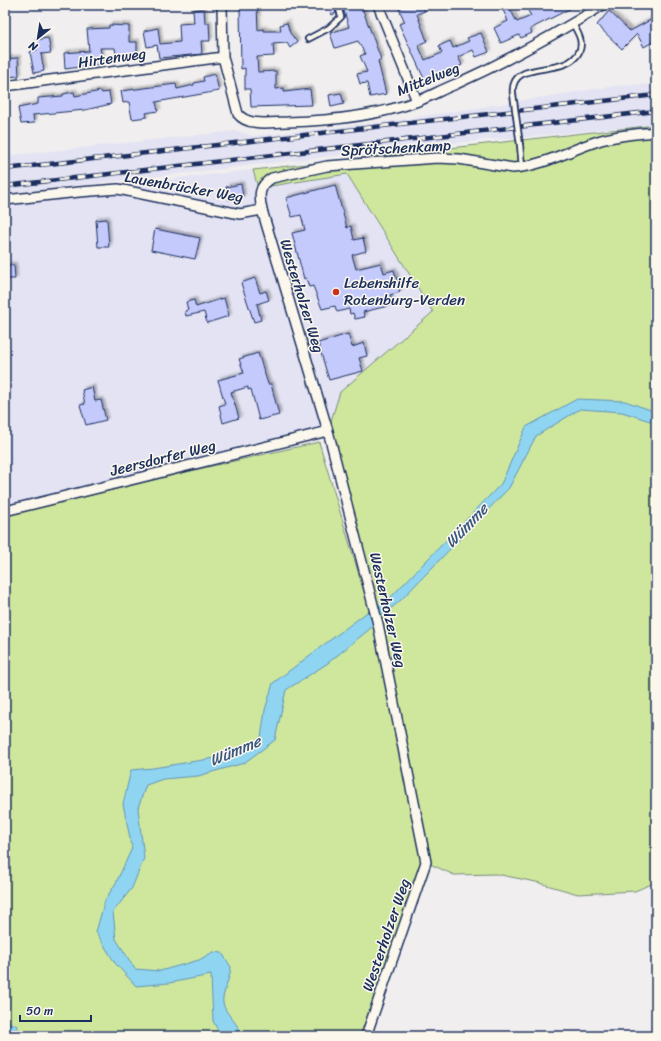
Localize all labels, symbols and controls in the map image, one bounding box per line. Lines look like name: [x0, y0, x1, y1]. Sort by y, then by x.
north arrow: [18, 18, 58, 58]
text: N: [25, 36, 42, 57]
street label: Hirtenweg: [76, 40, 148, 76]
street label: Mittelweg: [393, 55, 463, 103]
street label: Sprötschenkamp: [340, 132, 452, 164]
street label: Lauenbrücker Weg: [123, 164, 246, 210]
street label: Westerholzer Weg: [272, 236, 332, 357]
place label: Lebenshilfe Rotenburg-Verden: [344, 270, 465, 313]
marker: Lebenshilfe Rotenburg-Verden: [331, 287, 341, 297]
street label: Jeersdorfer Weg: [106, 432, 219, 484]
water label: Wümme: [437, 495, 497, 555]
street label: Westerholzer Weg: [362, 550, 414, 671]
water label: Wümme: [205, 726, 267, 774]
street label: Westerholzer Weg: [355, 875, 418, 995]
scale bar: [20, 997, 91, 1023]
text: 50 m: [26, 1000, 53, 1022]

